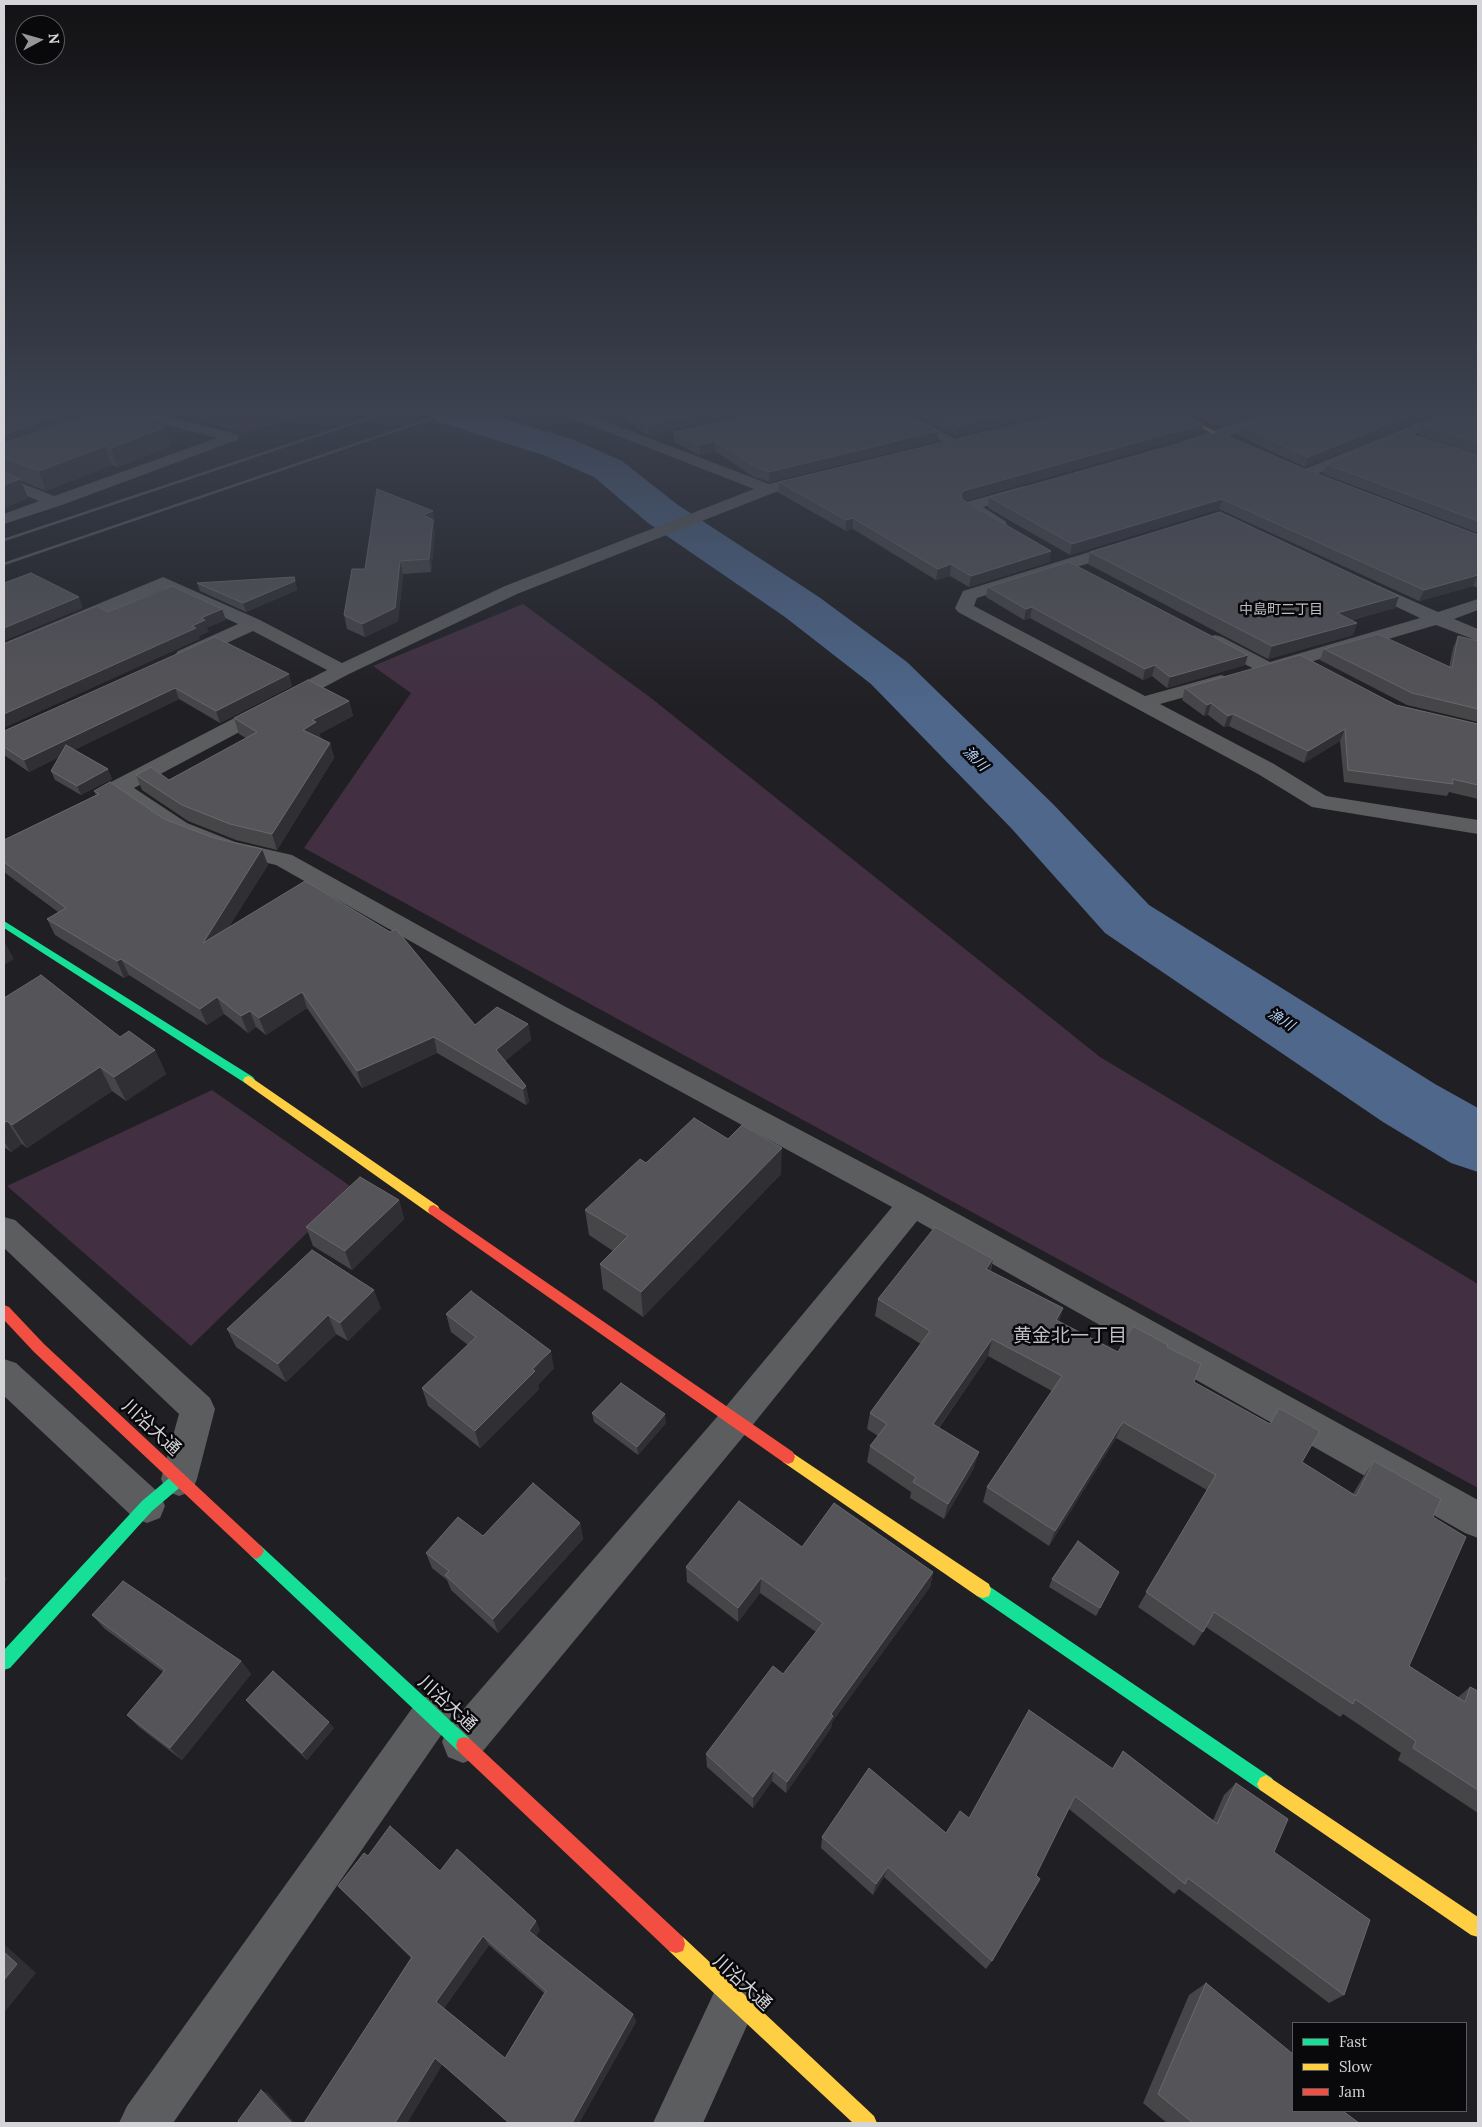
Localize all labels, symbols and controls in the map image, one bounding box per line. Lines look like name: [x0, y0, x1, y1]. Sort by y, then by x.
north arrow: [15, 15, 65, 65]
text: N: [44, 32, 63, 45]
district label: 中島町二丁目: [1239, 602, 1323, 618]
water label: 漁川: [959, 743, 991, 775]
water label: 漁川: [1265, 1005, 1297, 1035]
district label: 黄金北一丁目: [1013, 1326, 1127, 1348]
street label: 川沿大通: [117, 1396, 185, 1460]
street label: 川沿大通: [413, 1672, 481, 1736]
street label: 川沿大通: [708, 1951, 776, 2015]
legend: [1292, 2022, 1467, 2112]
text: Fast: [1339, 2032, 1367, 2051]
text: Slow: [1339, 2057, 1372, 2076]
text: Jam: [1339, 2082, 1366, 2101]

